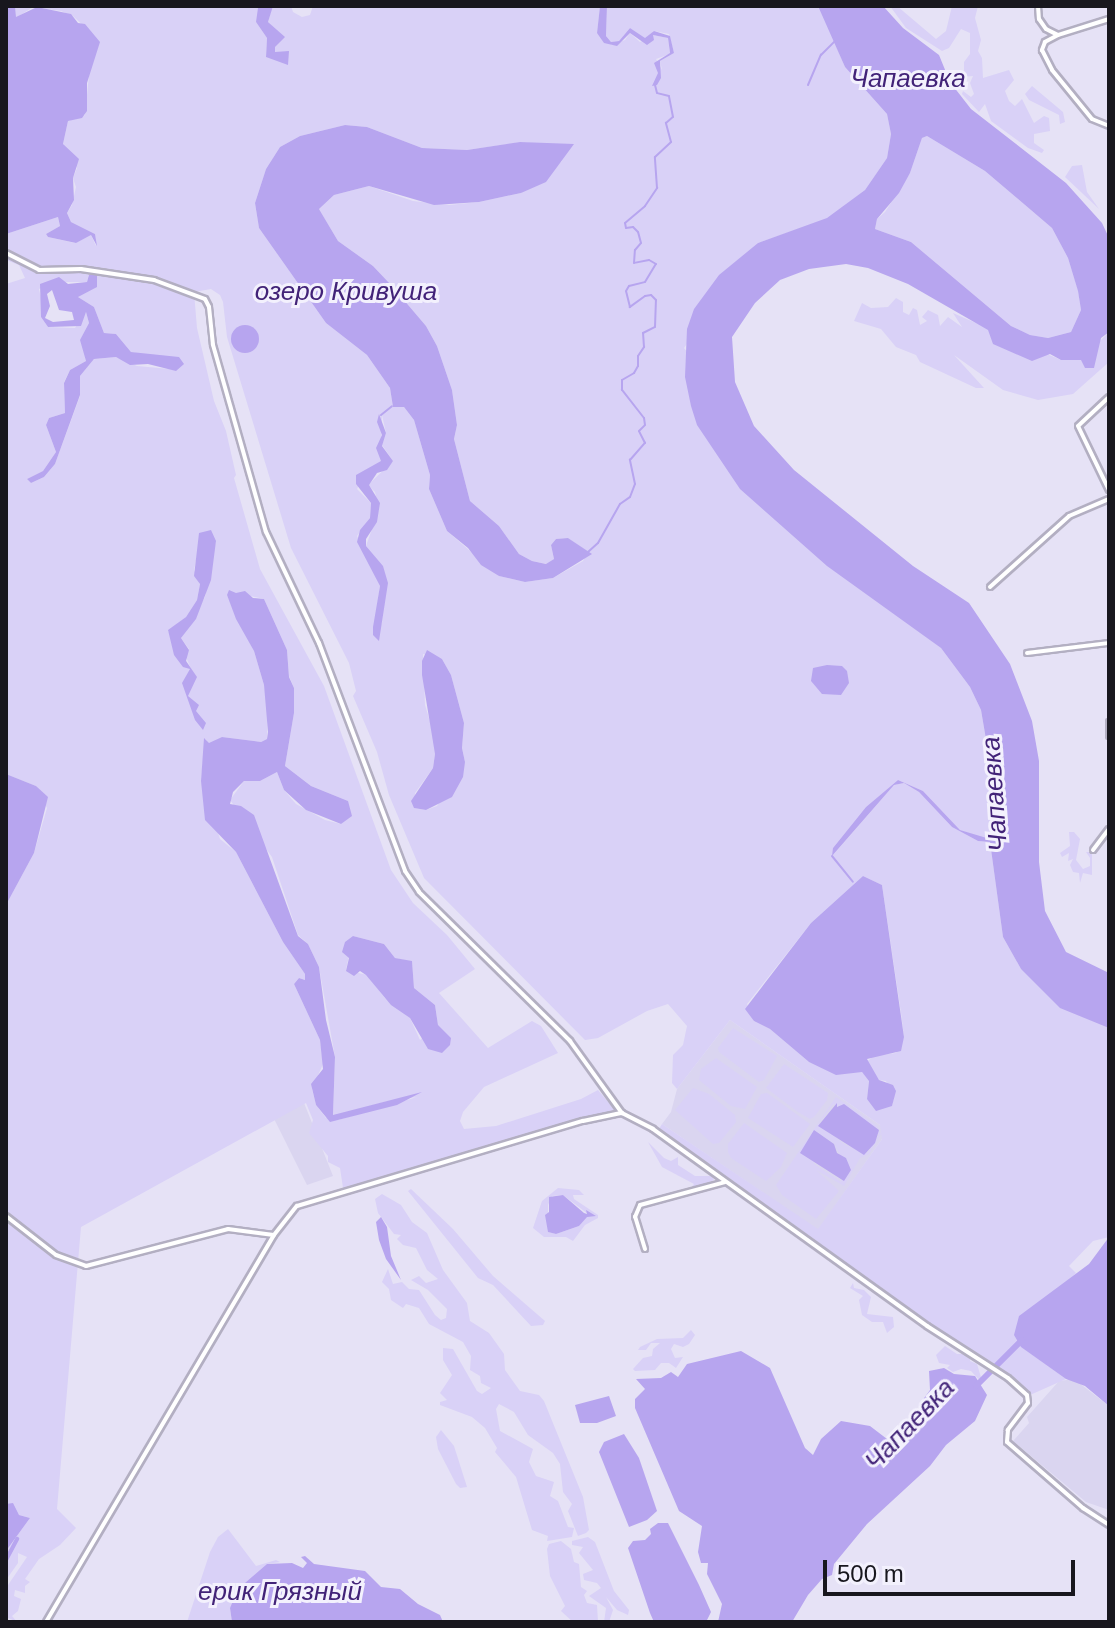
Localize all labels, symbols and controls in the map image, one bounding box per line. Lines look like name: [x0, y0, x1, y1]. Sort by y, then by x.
water label: Чапаевка: [850, 63, 966, 95]
water label: озеро Кривуша: [255, 276, 437, 308]
water label: Чапаевка: [975, 735, 1015, 853]
water label: Чапаевка: [859, 1373, 961, 1477]
scale bar: [827, 1544, 1079, 1594]
text: 500 m: [837, 1560, 904, 1587]
water label: ерик Грязный: [198, 1576, 362, 1608]

